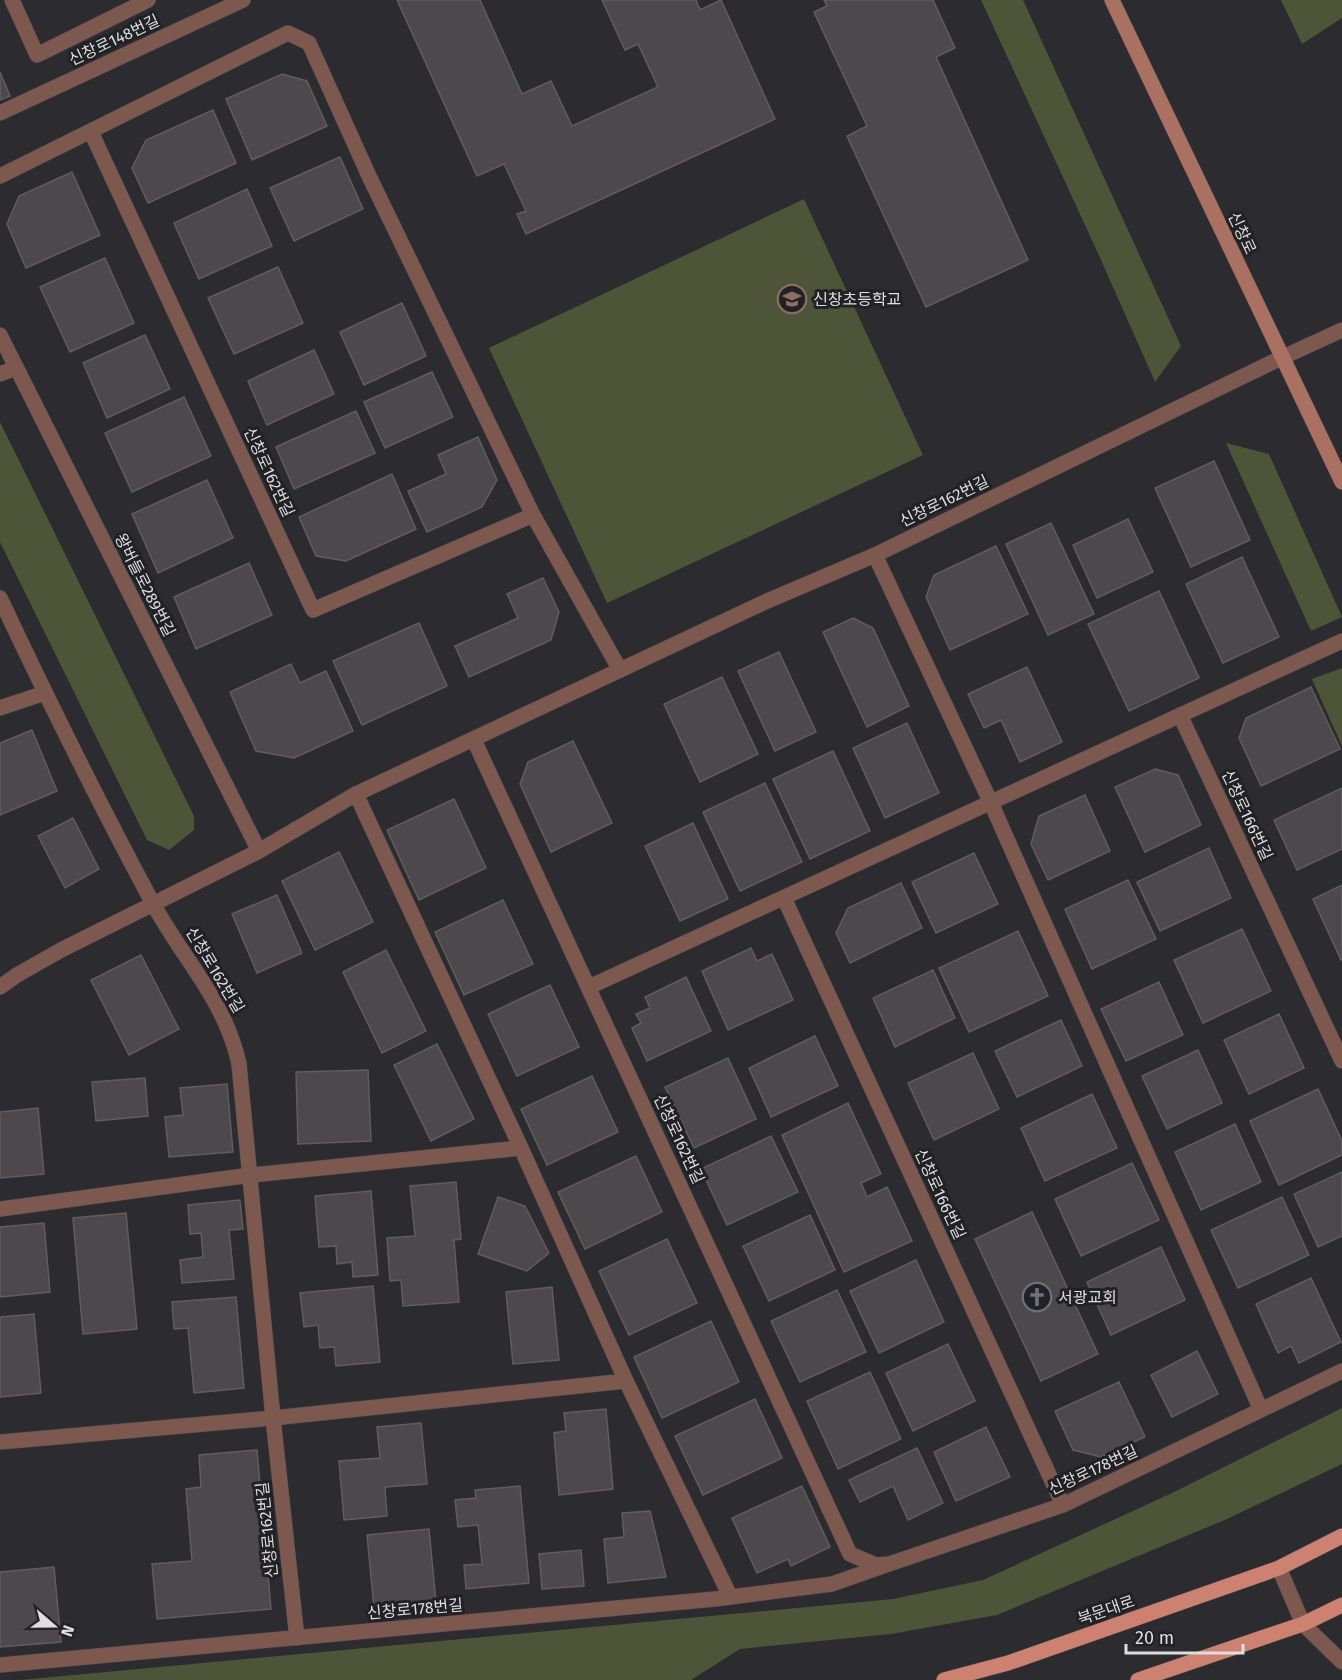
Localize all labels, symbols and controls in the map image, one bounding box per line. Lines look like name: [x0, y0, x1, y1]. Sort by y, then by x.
street label: 신창로148번길: [66, 11, 162, 69]
street label: 신창로: [1224, 209, 1260, 257]
school or university icon: 신창초등학교: [776, 283, 808, 315]
place label: 신창초등학교: [813, 290, 901, 309]
street label: 신창로162번길: [240, 424, 298, 520]
street label: 신창로162번길: [896, 471, 992, 531]
street label: 왕버들로289번길: [111, 530, 179, 640]
street label: 신창로166번길: [1218, 767, 1276, 863]
street label: 신창로162번길: [182, 924, 248, 1016]
street label: 신창로162번길: [650, 1091, 708, 1187]
street label: 신창로166번길: [911, 1146, 969, 1242]
church icon: 서광교회: [1021, 1281, 1053, 1313]
place label: 서광교회: [1058, 1288, 1117, 1307]
street label: 신창로178번길: [1045, 1441, 1141, 1499]
street label: 신창로162번길: [252, 1481, 282, 1579]
street label: 북문대로: [1075, 1591, 1137, 1629]
street label: 신창로178번길: [366, 1595, 464, 1623]
north arrow: [24, 1596, 84, 1656]
scale bar: [1126, 1617, 1243, 1655]
text: N: [57, 1623, 78, 1639]
text: 20 m: [1135, 1627, 1174, 1649]

